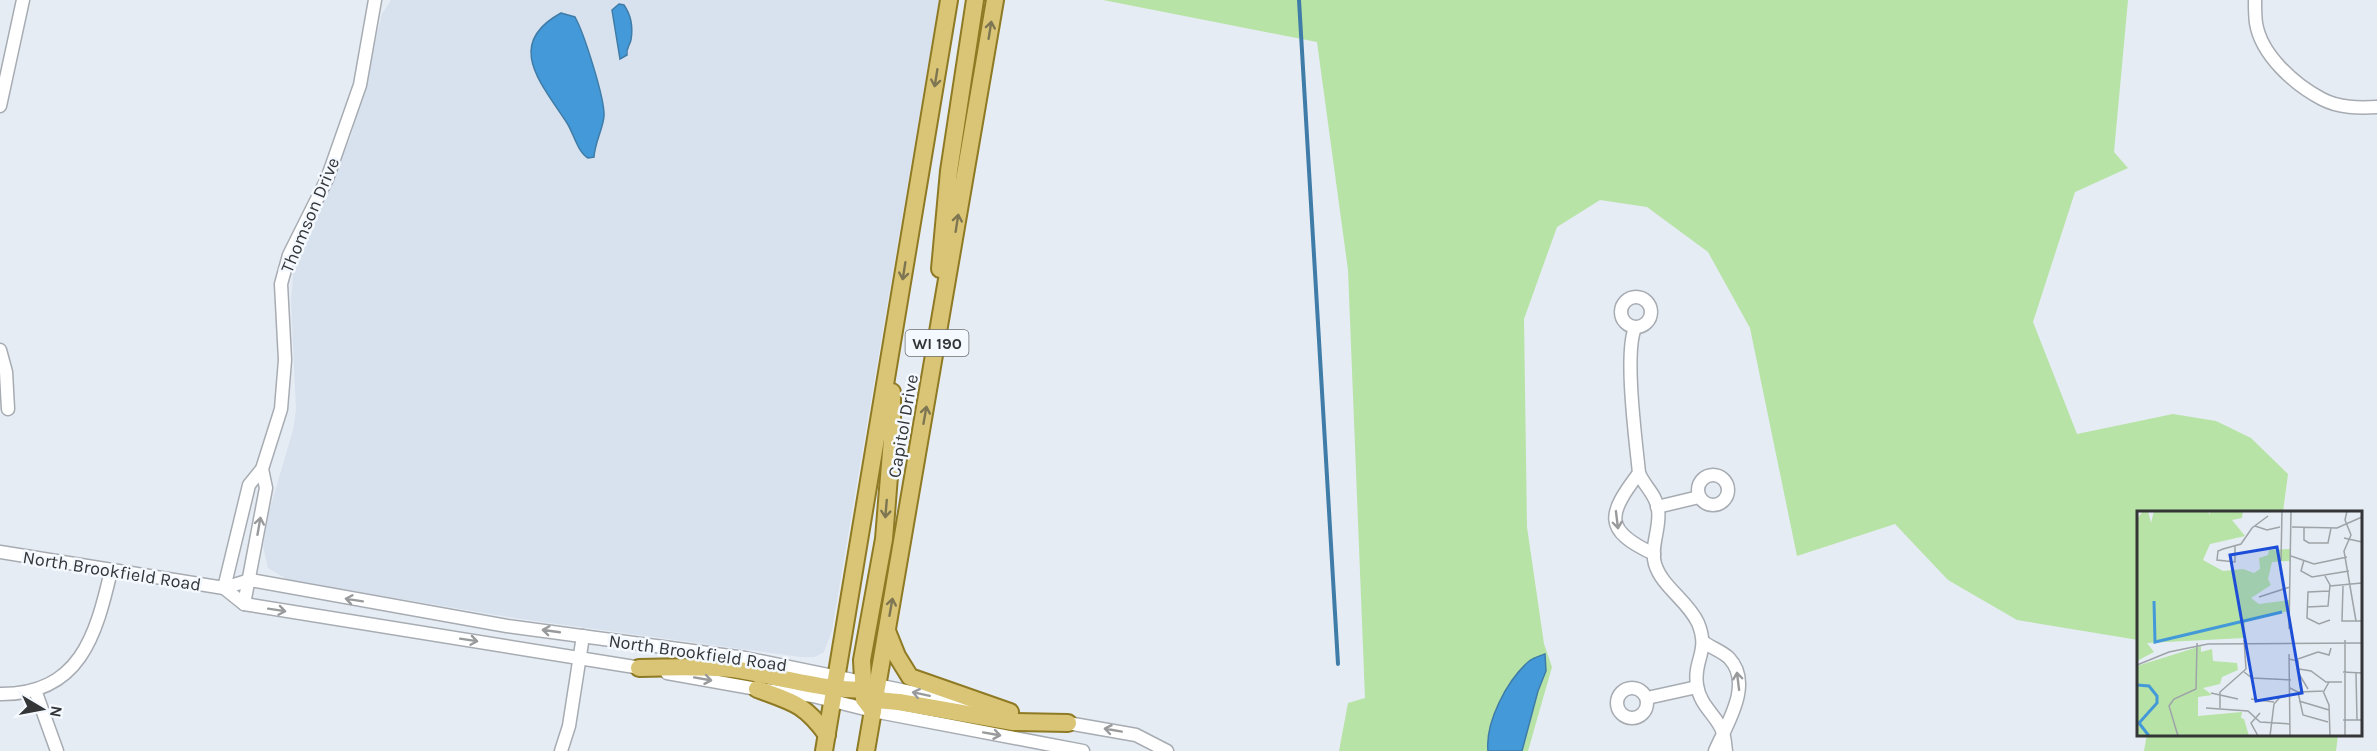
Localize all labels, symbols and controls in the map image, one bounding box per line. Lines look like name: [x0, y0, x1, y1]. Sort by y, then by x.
one-way arrow: [984, 21, 995, 41]
one-way arrow: [930, 68, 941, 88]
street label: Thomson Drive: [276, 154, 344, 276]
one-way arrow: [952, 213, 963, 233]
one-way arrow: [898, 260, 909, 280]
road number: WI 190: [906, 330, 968, 356]
street label: Capitol Drive: [883, 372, 923, 480]
one-way arrow: [920, 406, 931, 425]
one-way arrow: [880, 498, 891, 518]
one-way arrow: [1612, 509, 1623, 529]
inset map: [2137, 511, 2362, 736]
one-way arrow: [254, 517, 265, 537]
street label: North Brookfield Road: [21, 546, 203, 596]
one-way arrow: [345, 595, 365, 606]
one-way arrow: [886, 597, 897, 617]
one-way arrow: [266, 604, 286, 615]
one-way arrow: [542, 626, 562, 637]
street label: North Brookfield Road: [607, 630, 789, 676]
one-way arrow: [459, 634, 479, 645]
one-way arrow: [1732, 672, 1743, 691]
one-way arrow: [693, 674, 712, 685]
north arrow: [12, 679, 72, 739]
one-way arrow: [912, 688, 932, 699]
text: N: [46, 704, 67, 719]
one-way arrow: [1103, 725, 1123, 736]
one-way arrow: [982, 729, 1002, 740]

